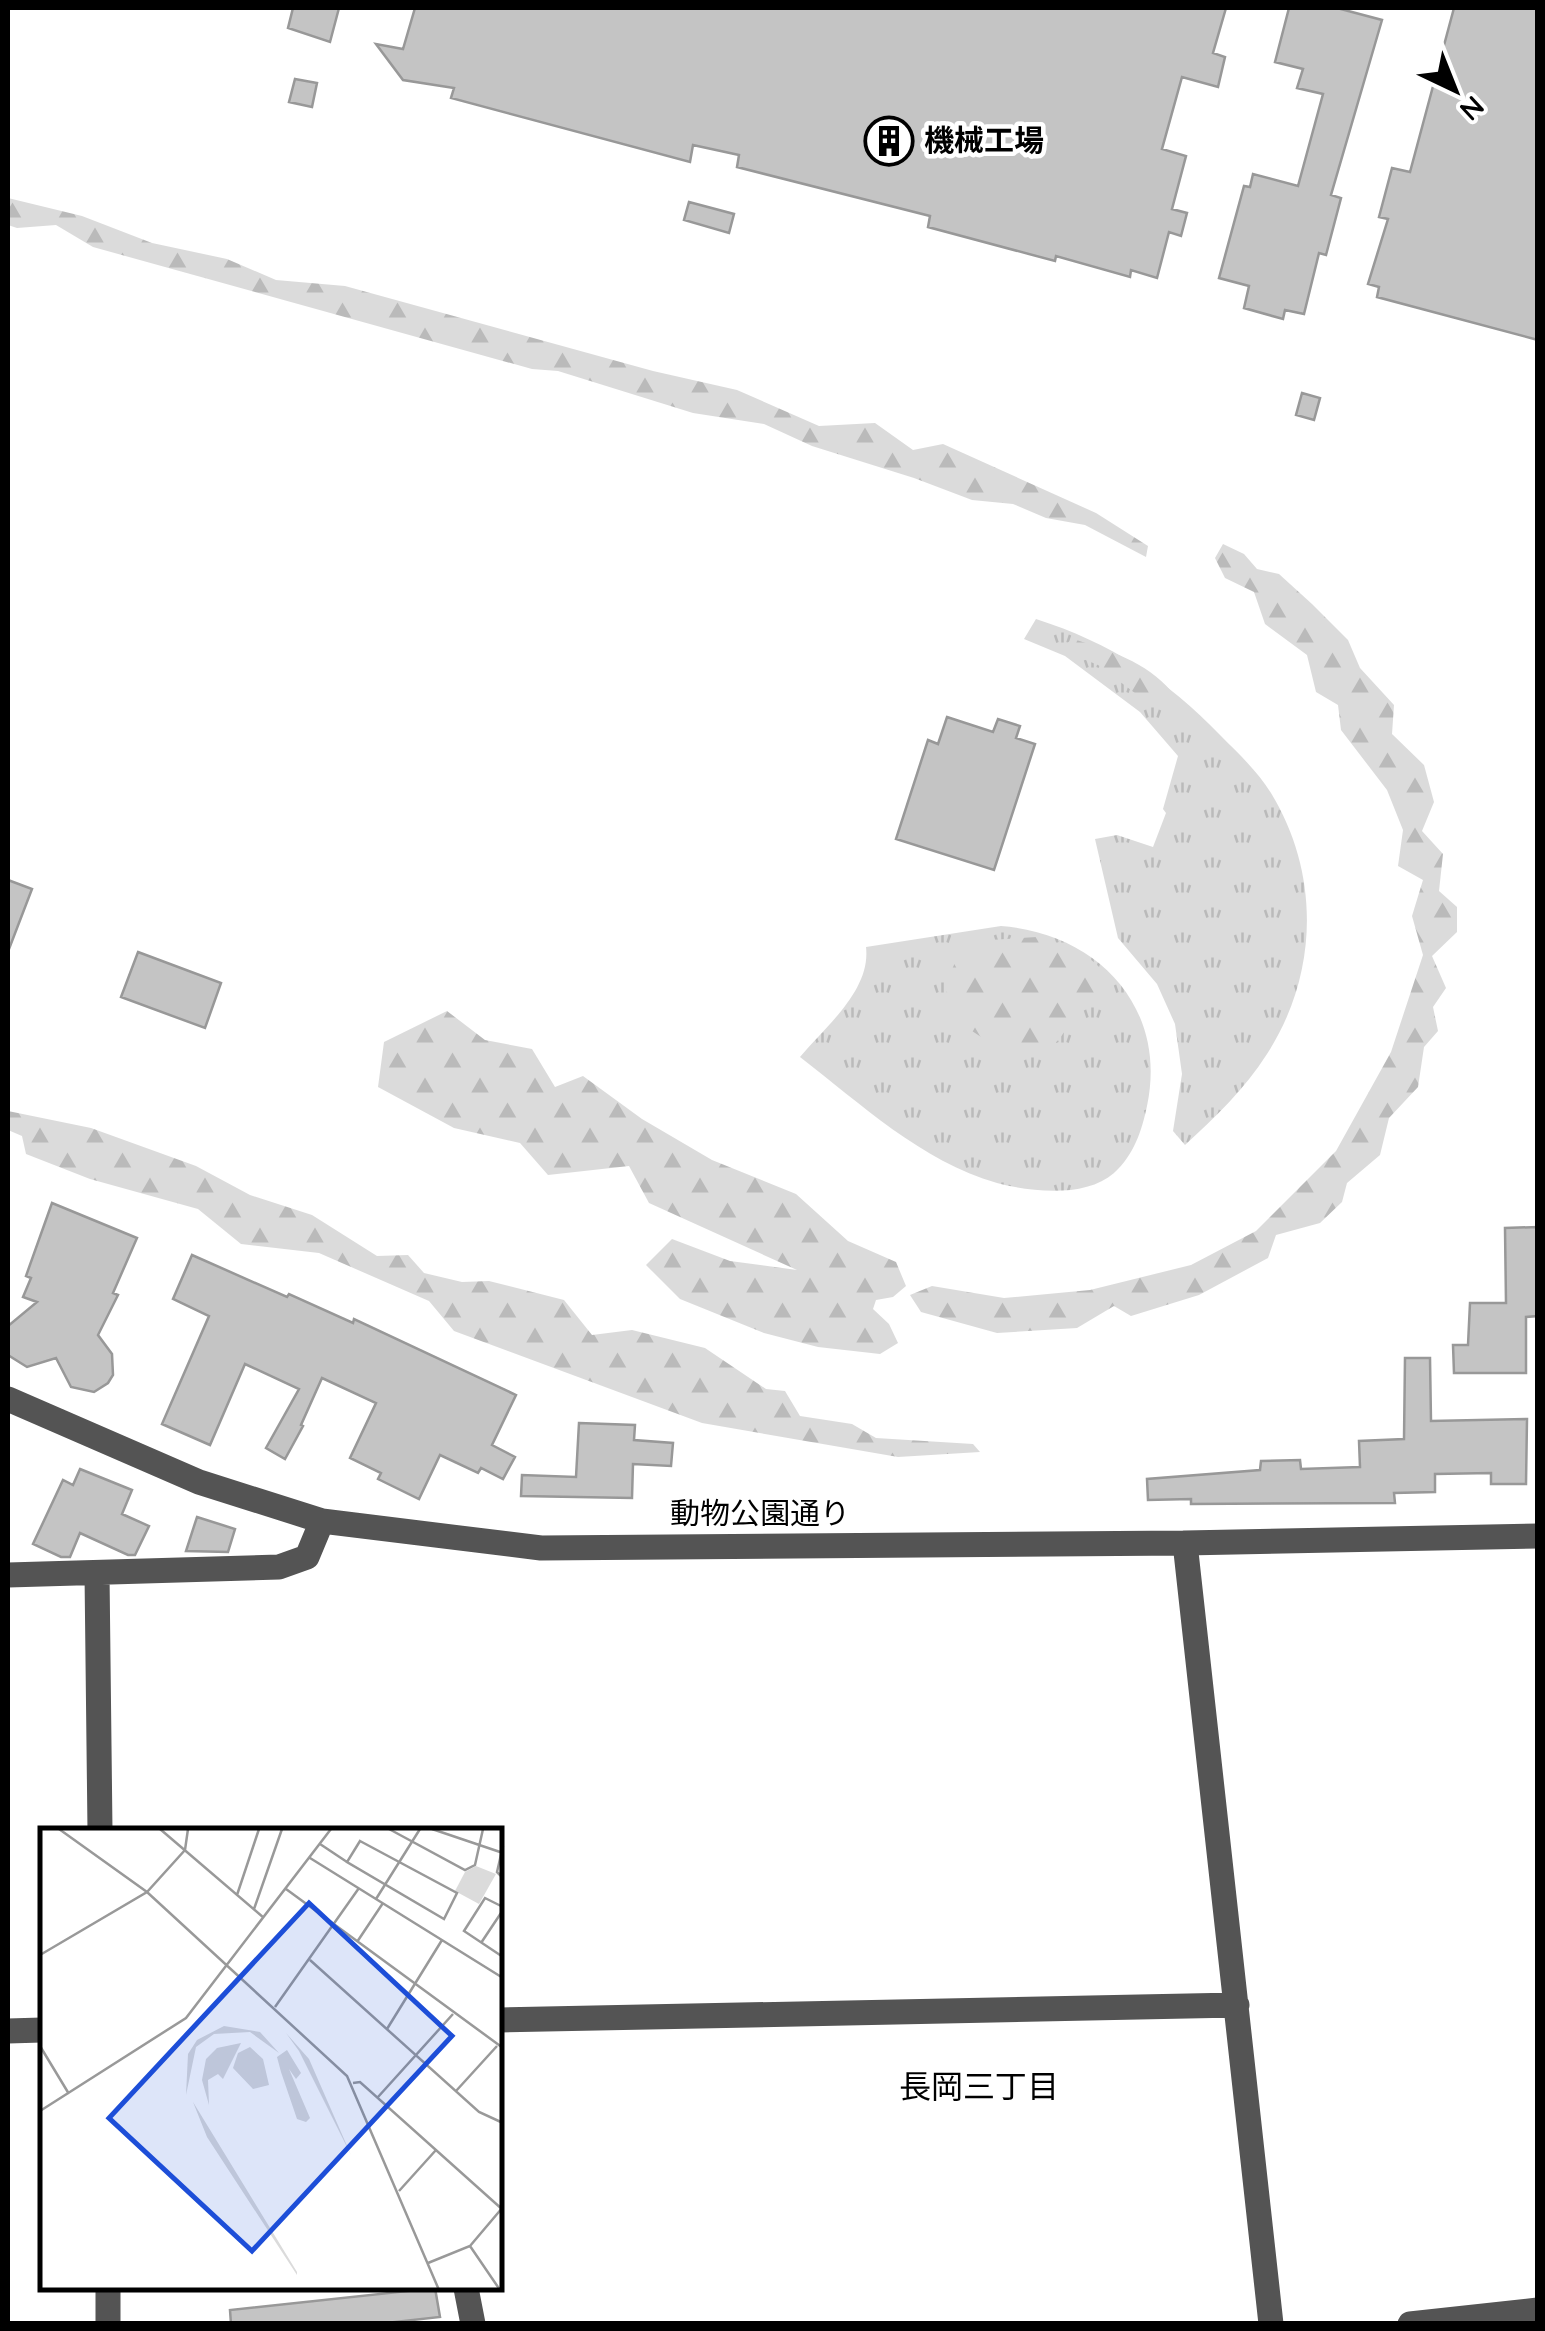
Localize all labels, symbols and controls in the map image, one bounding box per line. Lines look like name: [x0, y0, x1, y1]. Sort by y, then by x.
north arrow: [1405, 40, 1505, 140]
text: N: [1453, 89, 1492, 128]
building icon: 機械工場: [863, 115, 915, 167]
place label: 機械工場: [924, 121, 1044, 159]
street label: 動物公園通り: [670, 1494, 850, 1532]
inset map: [40, 1828, 502, 2291]
district label: 長岡三丁目: [899, 2066, 1059, 2106]

